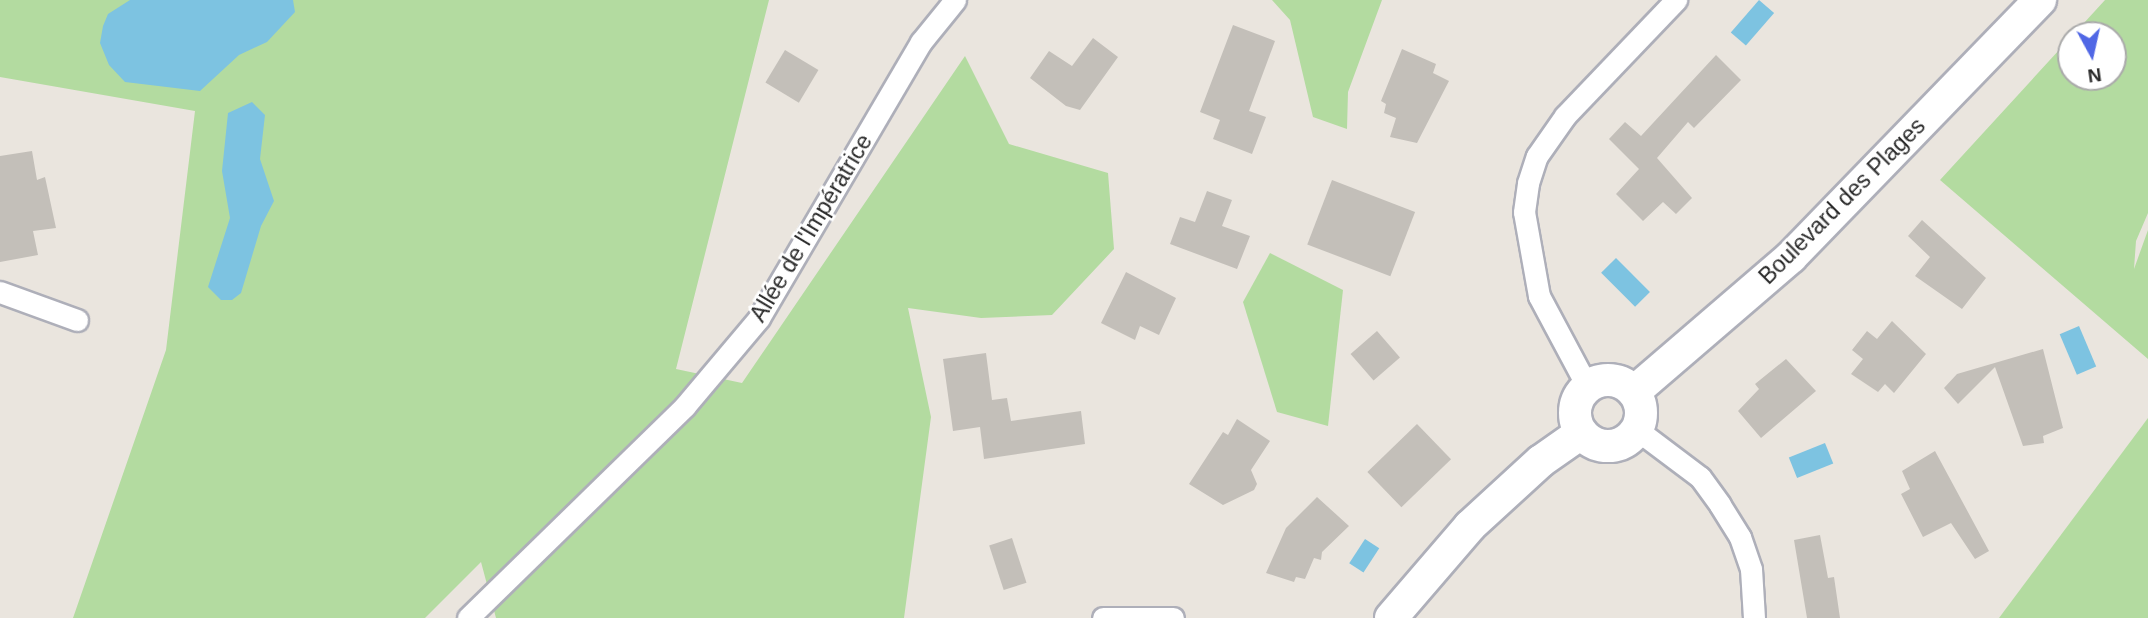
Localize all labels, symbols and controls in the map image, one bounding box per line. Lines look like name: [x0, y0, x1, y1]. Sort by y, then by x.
north arrow: [2057, 21, 2127, 91]
text: N: [2086, 64, 2103, 87]
street label: Boulevard des Plages: [1753, 112, 1931, 290]
street label: Allée de l'Impératrice: [744, 129, 878, 327]

